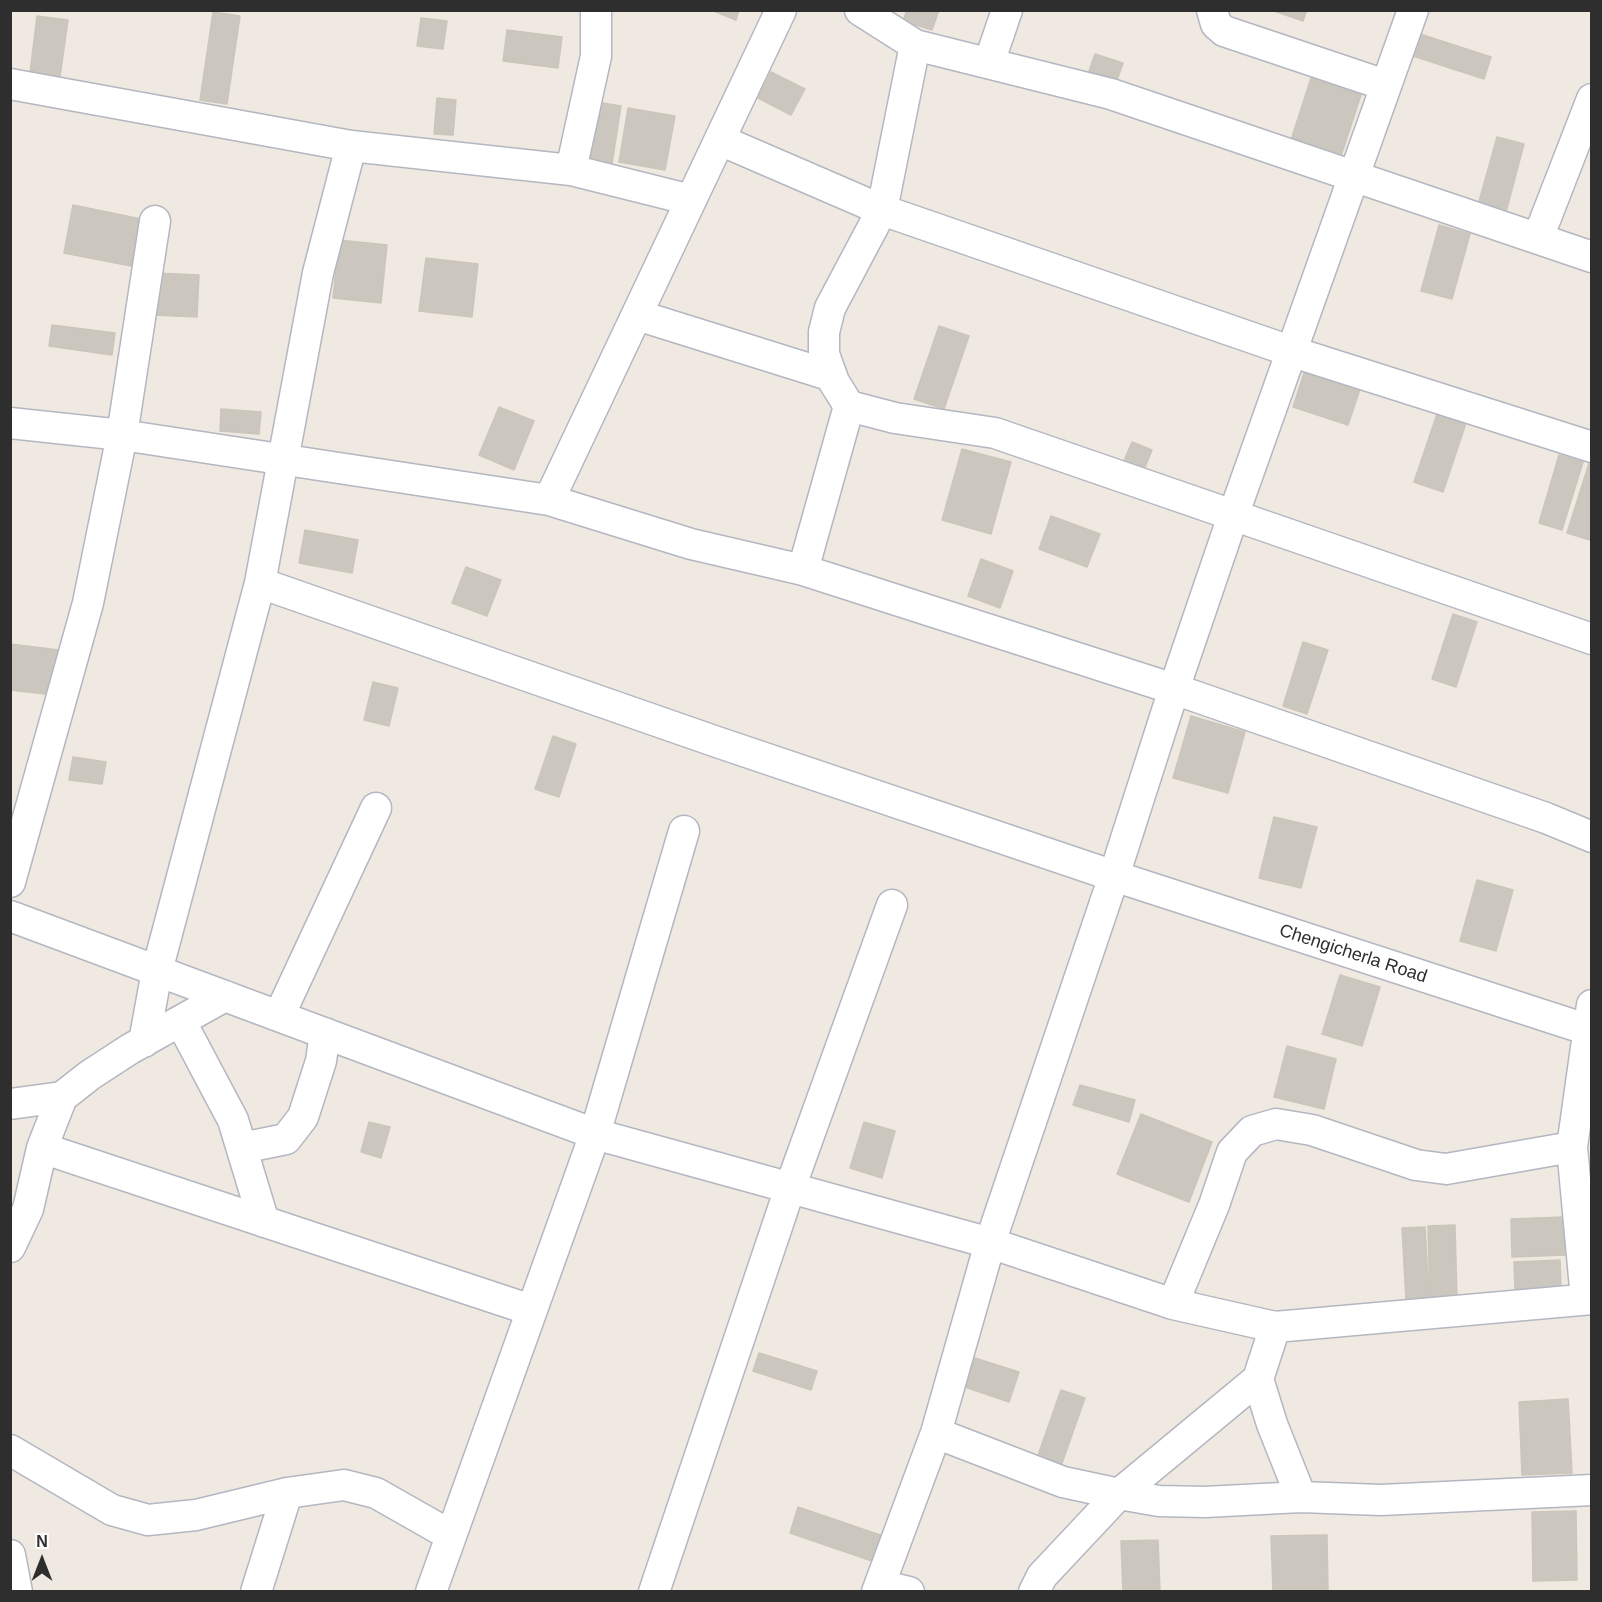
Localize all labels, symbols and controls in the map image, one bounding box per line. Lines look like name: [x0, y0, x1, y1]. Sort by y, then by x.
street label: Chengicherla Road: [1276, 920, 1430, 988]
north arrow: [12, 1530, 72, 1590]
text: N: [36, 1533, 48, 1550]

